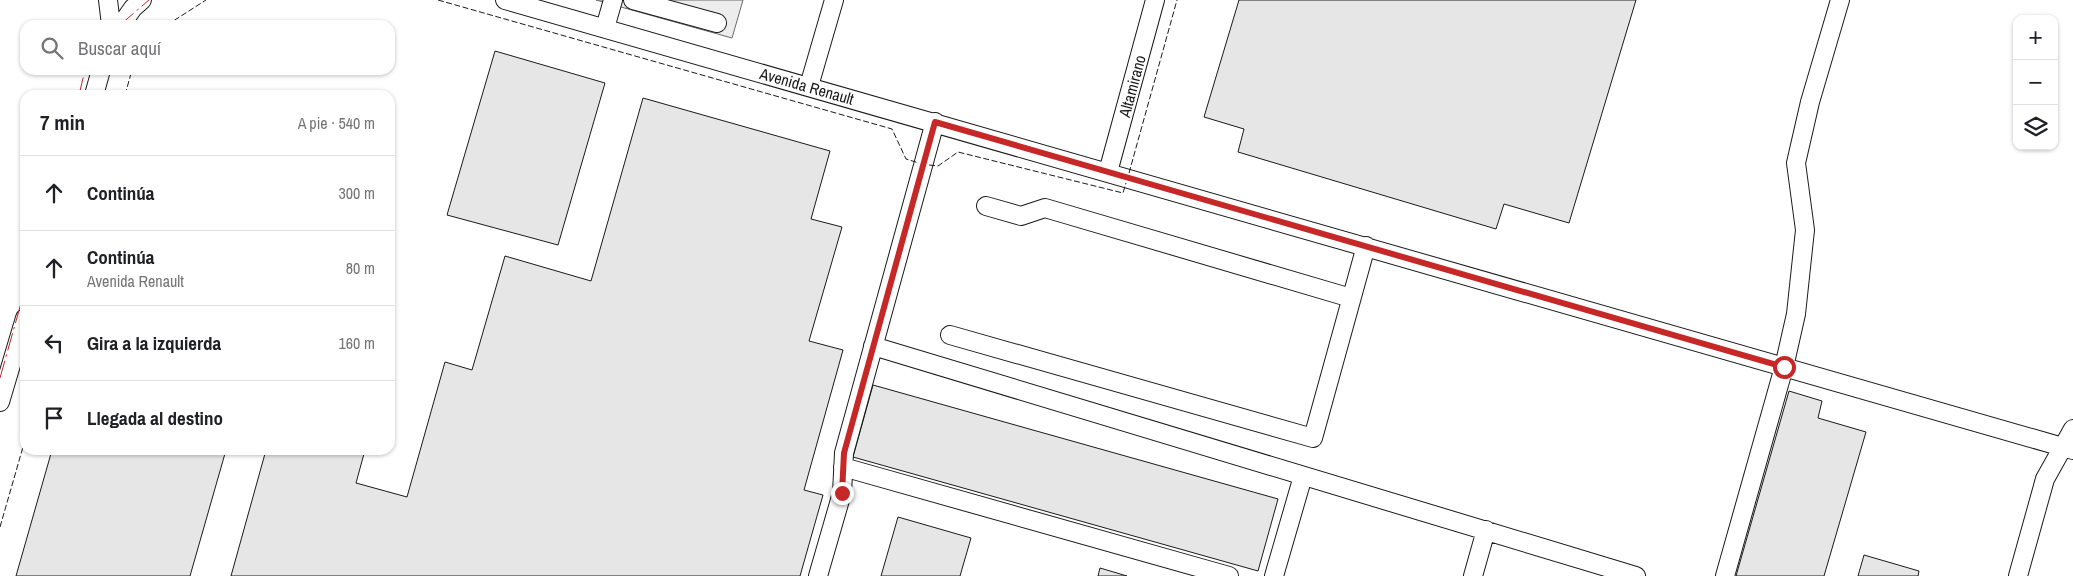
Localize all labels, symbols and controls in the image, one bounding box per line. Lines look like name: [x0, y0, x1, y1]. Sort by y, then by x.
map controls: [2013, 15, 2058, 150]
button: +: [2013, 15, 2058, 60]
search box: [20, 20, 395, 75]
icon: search: [38, 34, 66, 62]
text: Buscar aquí: [78, 35, 161, 61]
street label: Altamirano: [1113, 53, 1151, 120]
button: −: [2013, 60, 2058, 105]
street label: Avenida Renault: [756, 62, 857, 110]
button: layers: [2013, 105, 2058, 150]
text: 7 min: [40, 108, 85, 137]
text: A pie · 540 m: [298, 112, 375, 134]
icon: ahead: [40, 179, 68, 207]
text: Continúa: [87, 180, 155, 206]
text: 300 m: [339, 182, 375, 204]
text: Continúa: [87, 244, 155, 270]
icon: ahead: [40, 254, 68, 282]
text: 80 m: [346, 257, 375, 279]
text: Avenida Renault: [87, 270, 184, 292]
icon: left: [40, 329, 68, 357]
text: Gira a la izquierda: [87, 330, 221, 356]
text: 160 m: [339, 332, 375, 354]
route start: [1773, 356, 1796, 379]
icon: arrive: [40, 404, 68, 432]
text: Llegada al destino: [87, 405, 223, 431]
route end: [831, 482, 854, 505]

